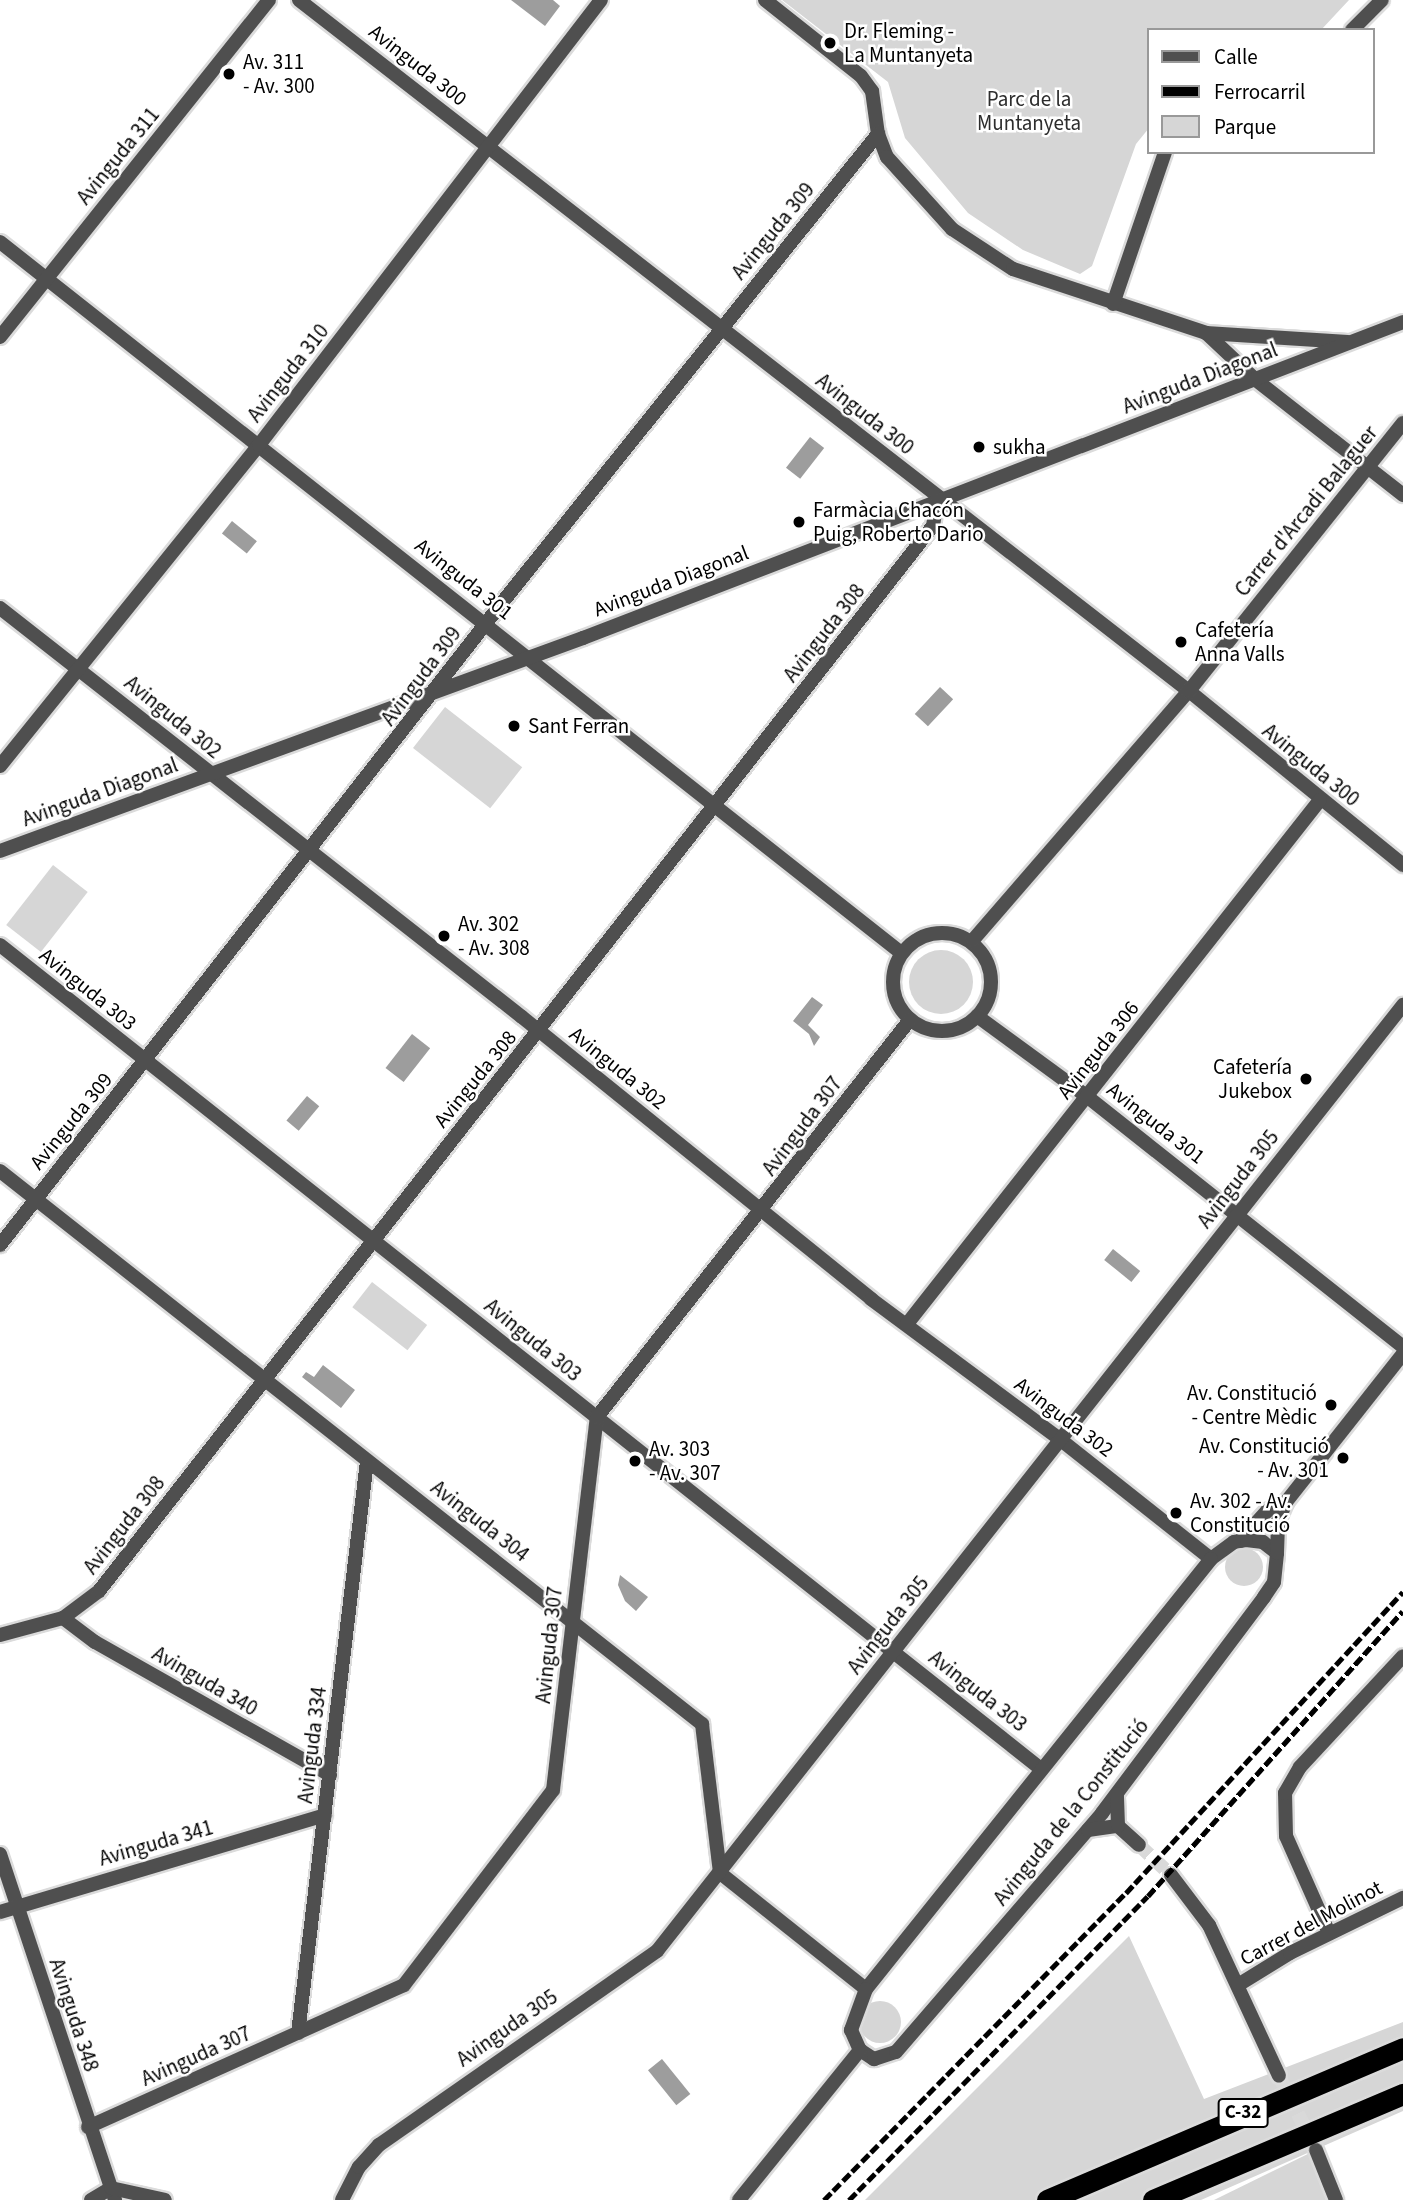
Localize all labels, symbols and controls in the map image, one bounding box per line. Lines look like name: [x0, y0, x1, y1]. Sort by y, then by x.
place label: Dr. Fleming - La Muntanyeta: [844, 18, 973, 68]
street label: Avinguda 300: [364, 19, 472, 111]
legend: [1148, 28, 1375, 154]
marker: Dr. Fleming - La Muntanyeta: [822, 35, 838, 51]
text: Calle: [1214, 42, 1258, 72]
place label: Av. 311 - Av. 300: [243, 49, 315, 99]
marker: Av. 311 - Av. 300: [221, 66, 237, 82]
text: Ferrocarril: [1214, 77, 1305, 107]
park label: Parc de la Muntanyeta: [977, 86, 1081, 136]
street label: Avinguda 311: [71, 102, 165, 210]
text: Parque: [1214, 112, 1276, 142]
street label: Avinguda 309: [726, 177, 820, 285]
street label: Avinguda 310: [242, 319, 334, 427]
street label: Avinguda Diagonal: [1119, 337, 1281, 419]
street label: Avinguda 300: [811, 368, 919, 460]
street label: Carrer d'Arcadi Balaguer: [1229, 420, 1383, 602]
place label: sukha: [993, 434, 1046, 460]
marker: sukha: [971, 439, 987, 455]
place label: Farmàcia Chacón Puig, Roberto Dario: [813, 497, 984, 547]
marker: Farmàcia Chacón Puig, Roberto Dario: [791, 514, 807, 530]
street label: Avinguda 301: [410, 533, 518, 625]
street label: Avinguda Diagonal: [590, 540, 752, 622]
street label: Avinguda 308: [778, 579, 870, 687]
place label: Cafetería Anna Valls: [1195, 617, 1285, 667]
street label: Avinguda 309: [376, 622, 466, 730]
marker: Cafetería Anna Valls: [1173, 634, 1189, 650]
street label: Avinguda 302: [119, 670, 227, 764]
place label: Sant Ferran: [528, 713, 629, 739]
marker: Sant Ferran: [506, 718, 522, 734]
street label: Avinguda 300: [1257, 718, 1365, 812]
street label: Avinguda Diagonal: [19, 752, 181, 832]
place label: Av. 302 - Av. 308: [458, 911, 530, 961]
marker: Av. 302 - Av. 308: [436, 928, 452, 944]
street label: Avinguda 303: [34, 942, 142, 1036]
street label: Avinguda 306: [1052, 996, 1144, 1104]
street label: Avinguda 302: [564, 1021, 672, 1115]
street label: Avinguda 308: [428, 1025, 522, 1133]
place label: Cafetería Jukebox: [1213, 1054, 1292, 1104]
street label: Avinguda 309: [24, 1067, 118, 1175]
marker: Cafetería Jukebox: [1298, 1071, 1314, 1087]
street label: Avinguda 307: [757, 1072, 847, 1180]
street label: Avinguda 301: [1102, 1077, 1210, 1169]
street label: Avinguda 305: [1192, 1125, 1284, 1233]
street label: Avinguda 303: [479, 1293, 587, 1387]
street label: Avinguda 302: [1010, 1372, 1118, 1462]
place label: Av. Constitució - Centre Mèdic: [1187, 1380, 1317, 1430]
marker: Av. Constitució - Centre Mèdic: [1323, 1397, 1339, 1413]
place label: Av. Constitució - Av. 301: [1199, 1433, 1329, 1483]
place label: Av. 303 - Av. 307: [649, 1436, 721, 1486]
marker: Av. Constitució - Av. 301: [1335, 1450, 1351, 1466]
marker: Av. 303 - Av. 307: [627, 1453, 643, 1469]
street label: Avinguda 308: [78, 1471, 170, 1579]
street label: Avinguda 304: [426, 1475, 534, 1567]
place label: Av. 302 - Av. Constitució: [1190, 1488, 1292, 1538]
marker: Av. 302 - Av. Constitució: [1168, 1505, 1184, 1521]
street label: Avinguda 305: [842, 1571, 934, 1679]
street label: Avinguda 307: [530, 1585, 568, 1705]
street label: Avinguda 340: [148, 1641, 262, 1721]
street label: Avinguda 303: [924, 1645, 1032, 1737]
street label: Avinguda 334: [292, 1685, 332, 1805]
street label: Avinguda de la Constitució: [988, 1714, 1154, 1910]
street label: Avinguda 341: [96, 1815, 216, 1871]
street label: Carrer del Molinot: [1236, 1875, 1386, 1971]
street label: Avinguda 348: [44, 1955, 104, 2075]
street label: Avinguda 305: [452, 1984, 562, 2072]
street label: Avinguda 307: [137, 2021, 255, 2091]
road number: C-32: [1217, 2098, 1269, 2128]

